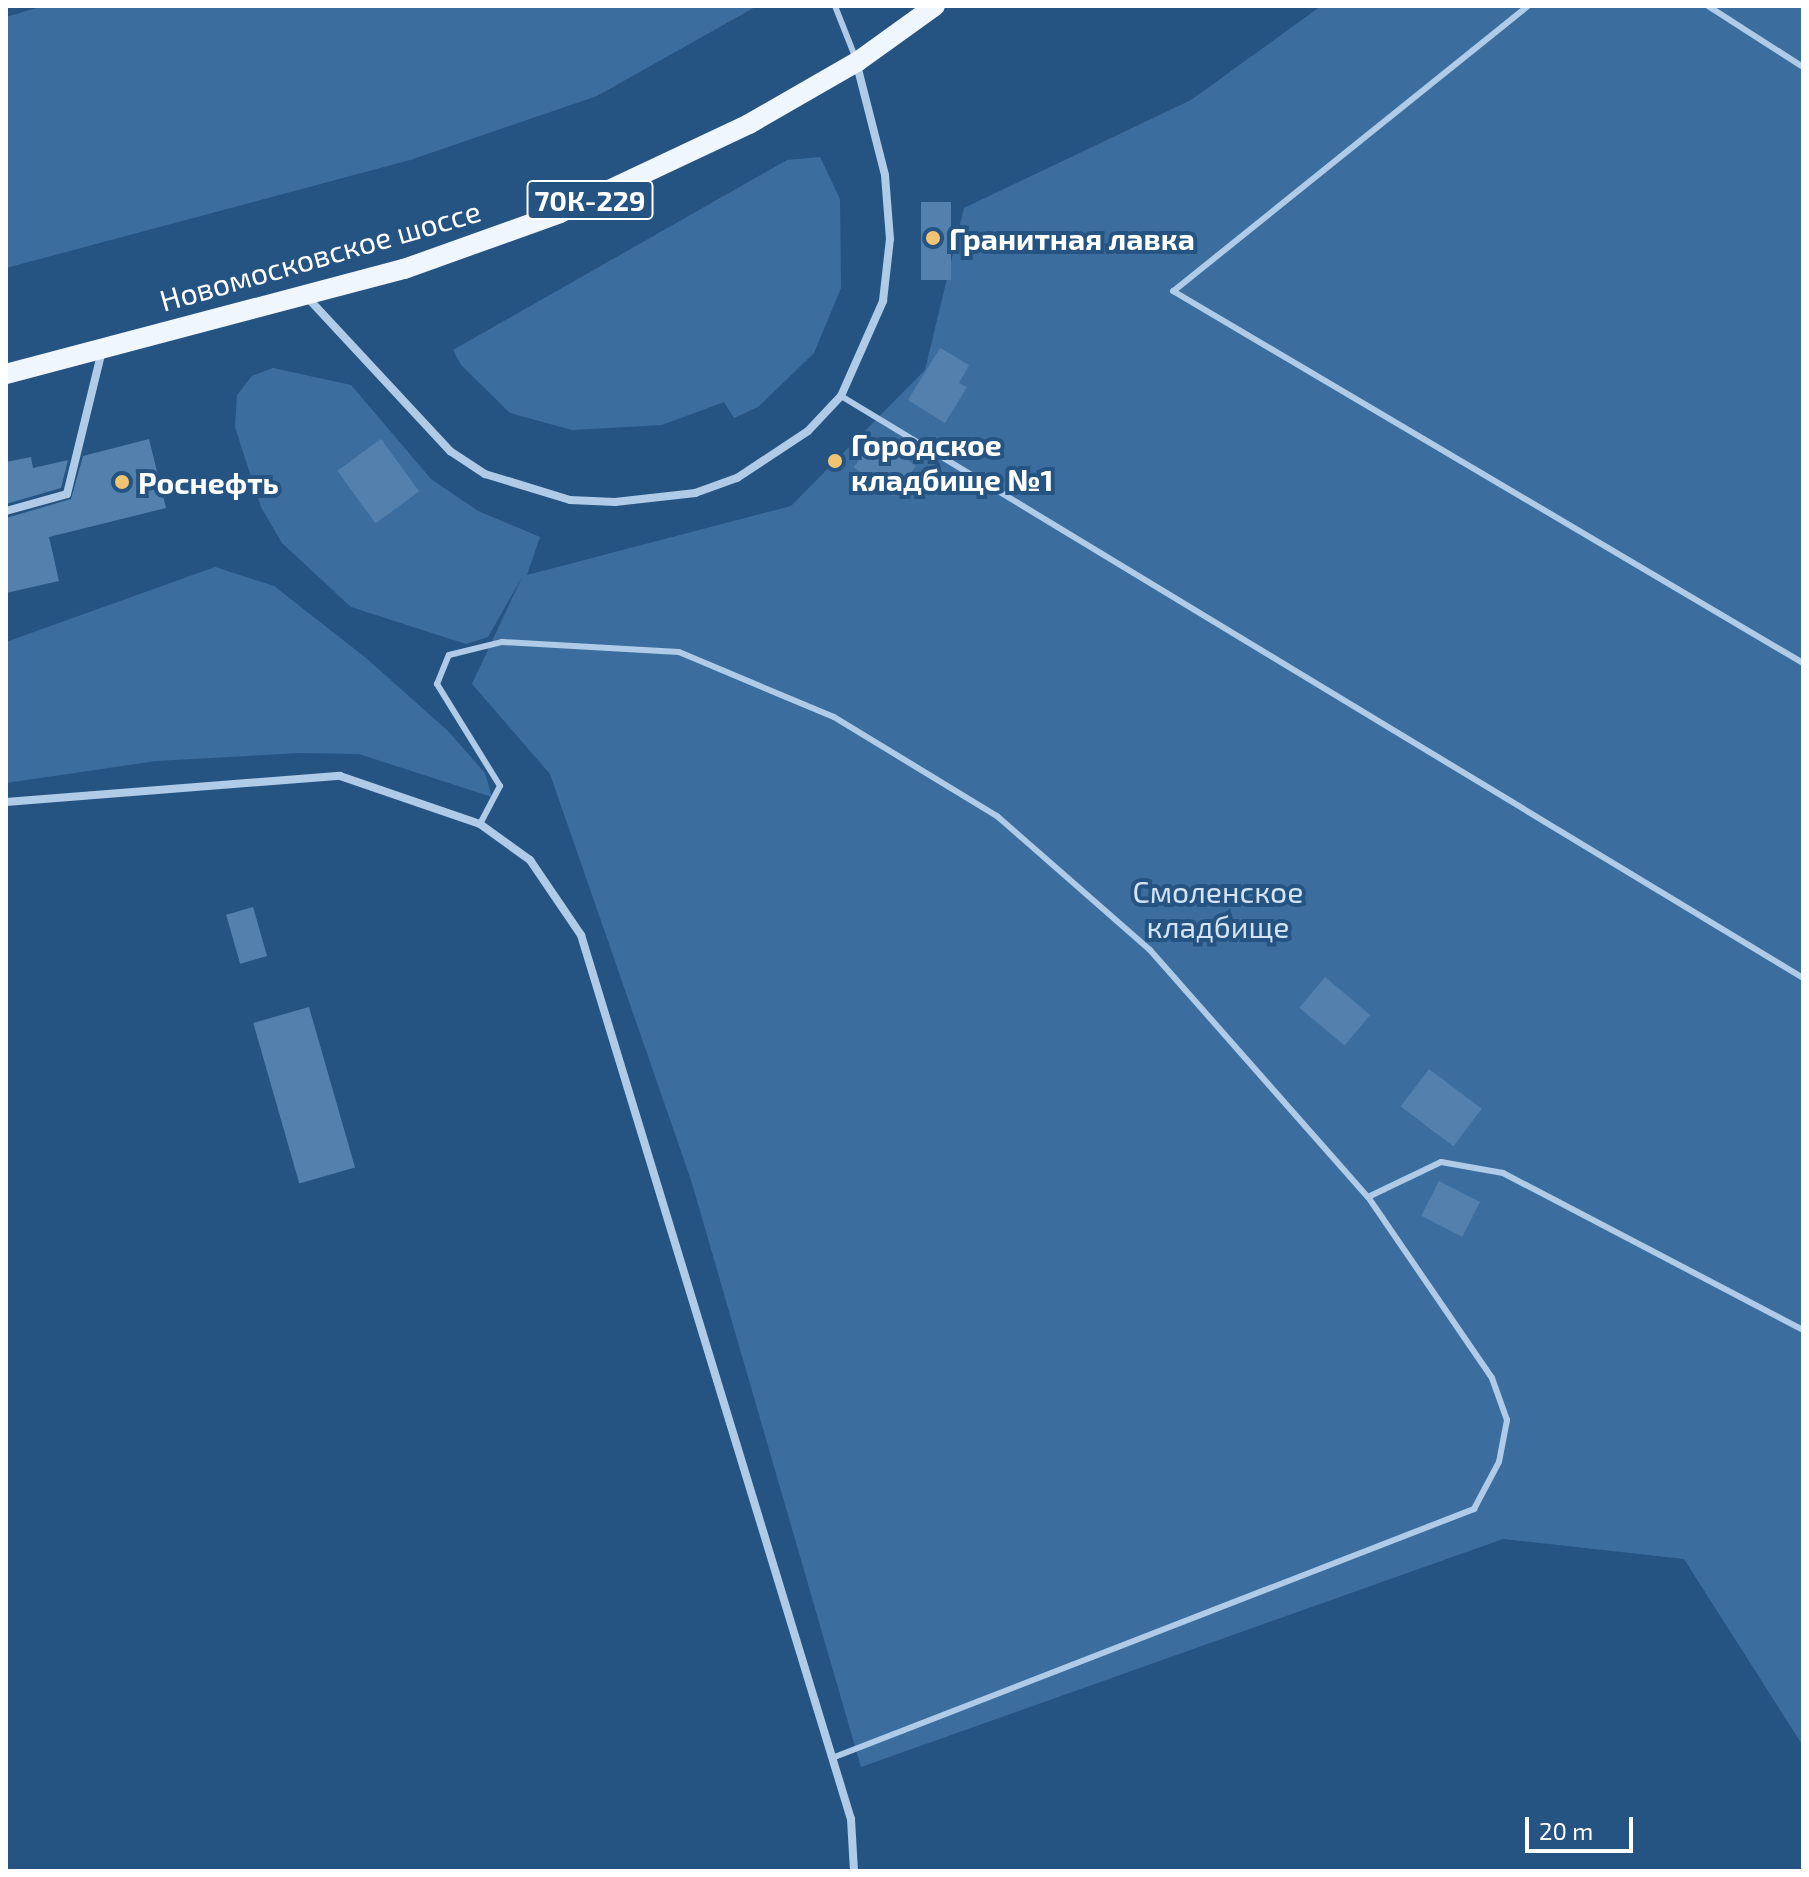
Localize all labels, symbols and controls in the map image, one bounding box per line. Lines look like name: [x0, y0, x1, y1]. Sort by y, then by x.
road number: 70К-229: [526, 176, 654, 224]
street label: Новомосковское шоссе: [155, 192, 485, 318]
place label: Гранитная лавка: [949, 220, 1195, 256]
marker: Гранитная лавка: [924, 229, 942, 247]
place label: Городское кладбище №1: [851, 426, 1054, 496]
marker: Городское кладбище №1: [826, 452, 844, 470]
place label: Роснефть: [138, 464, 279, 500]
marker: Роснефть: [113, 473, 131, 491]
park label: Смоленское кладбище: [1133, 873, 1303, 944]
scale bar: [1529, 1801, 1637, 1851]
text: 20 m: [1539, 1816, 1593, 1845]

